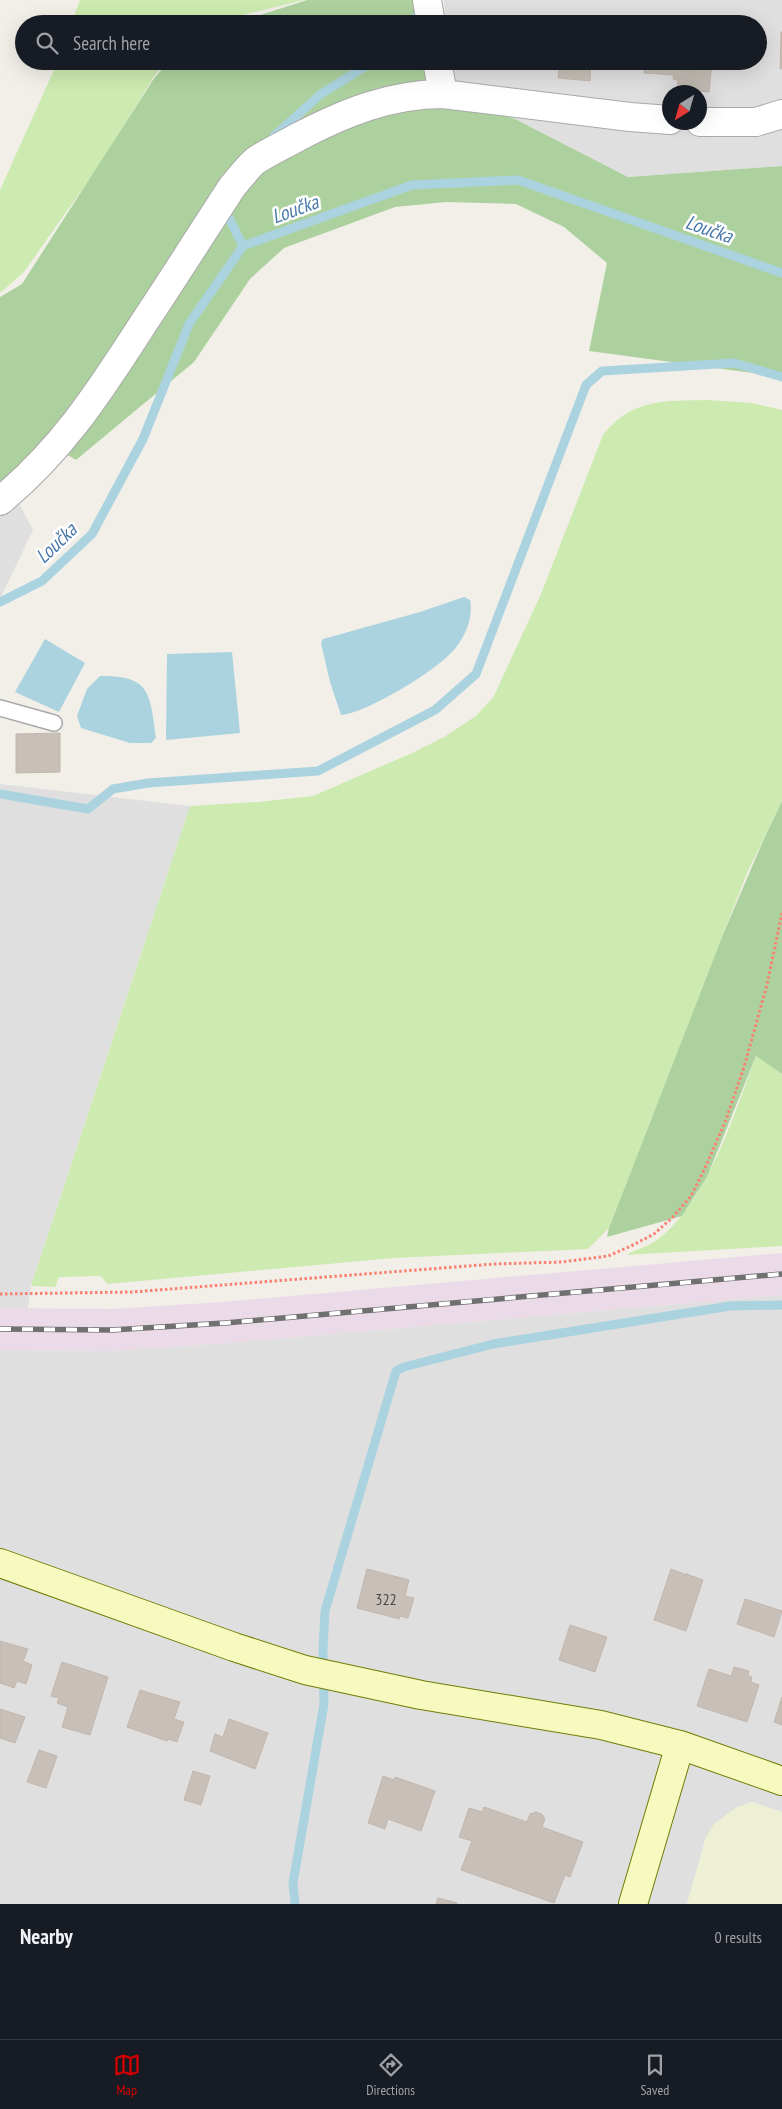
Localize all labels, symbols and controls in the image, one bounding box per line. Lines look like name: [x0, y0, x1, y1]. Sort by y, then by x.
search box: [15, 15, 767, 70]
icon: search: [33, 29, 61, 57]
text: Search here: [73, 31, 150, 55]
north arrow: [662, 85, 707, 130]
water label: Loučka: [268, 188, 323, 229]
water label: Loučka: [682, 209, 737, 249]
water label: Loučka: [30, 516, 83, 569]
house number: 322: [375, 1589, 397, 1609]
text: Nearby: [20, 1923, 73, 1950]
text: 0 results: [715, 1927, 762, 1947]
tab: Map: [113, 2051, 141, 2099]
tab: Directions: [366, 2051, 415, 2099]
tab: Saved: [640, 2051, 669, 2099]

